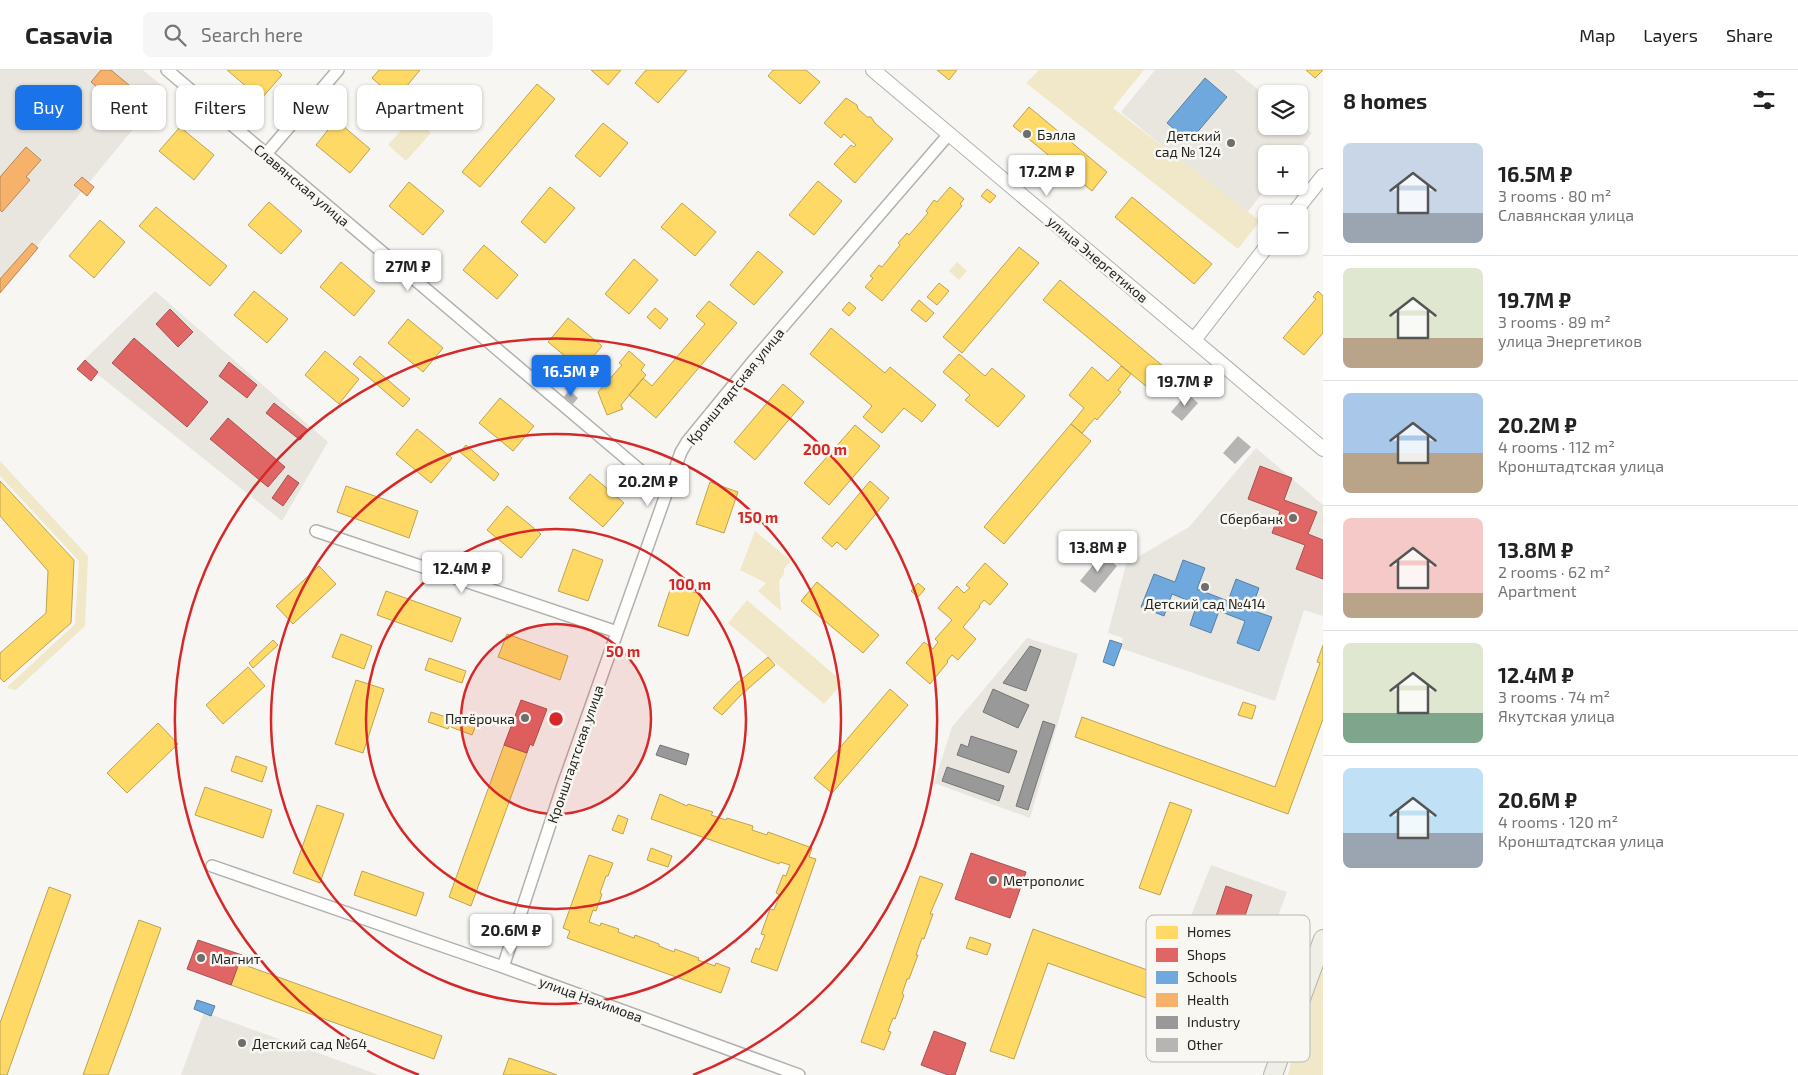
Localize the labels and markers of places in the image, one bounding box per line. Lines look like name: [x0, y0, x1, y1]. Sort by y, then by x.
place label: Бэлла: [1037, 126, 1076, 143]
place label: Детский сад № 124: [1155, 127, 1221, 160]
marker: Бэлла: [1021, 128, 1033, 140]
marker: Детский сад № 124: [1225, 137, 1237, 149]
pin: 17.2M ₽: [1001, 154, 1093, 197]
pin: 27M ₽: [373, 250, 443, 292]
pin: 16.5M ₽: [525, 354, 617, 397]
pin: 19.7M ₽: [1139, 364, 1231, 407]
pin: 20.2M ₽: [602, 464, 694, 507]
place label: Сбербанк: [1220, 510, 1283, 527]
marker: Сбербанк: [1287, 512, 1299, 524]
pin: 13.8M ₽: [1052, 530, 1144, 573]
pin: 12.4M ₽: [416, 552, 508, 594]
marker: Детский сад №414: [1199, 581, 1211, 593]
place label: Детский сад №414: [1144, 595, 1266, 612]
place label: Пятёрочка: [445, 710, 515, 727]
centre of rings: [547, 710, 565, 728]
marker: Пятёрочка: [519, 712, 531, 724]
place label: Метрополис: [1003, 872, 1085, 889]
marker: Метрополис: [987, 874, 999, 886]
pin: 20.6M ₽: [465, 914, 557, 956]
place label: Магнит: [211, 950, 261, 967]
marker: Магнит: [195, 952, 207, 964]
place label: Детский сад №64: [252, 1035, 367, 1052]
marker: Детский сад №64: [236, 1037, 248, 1049]

